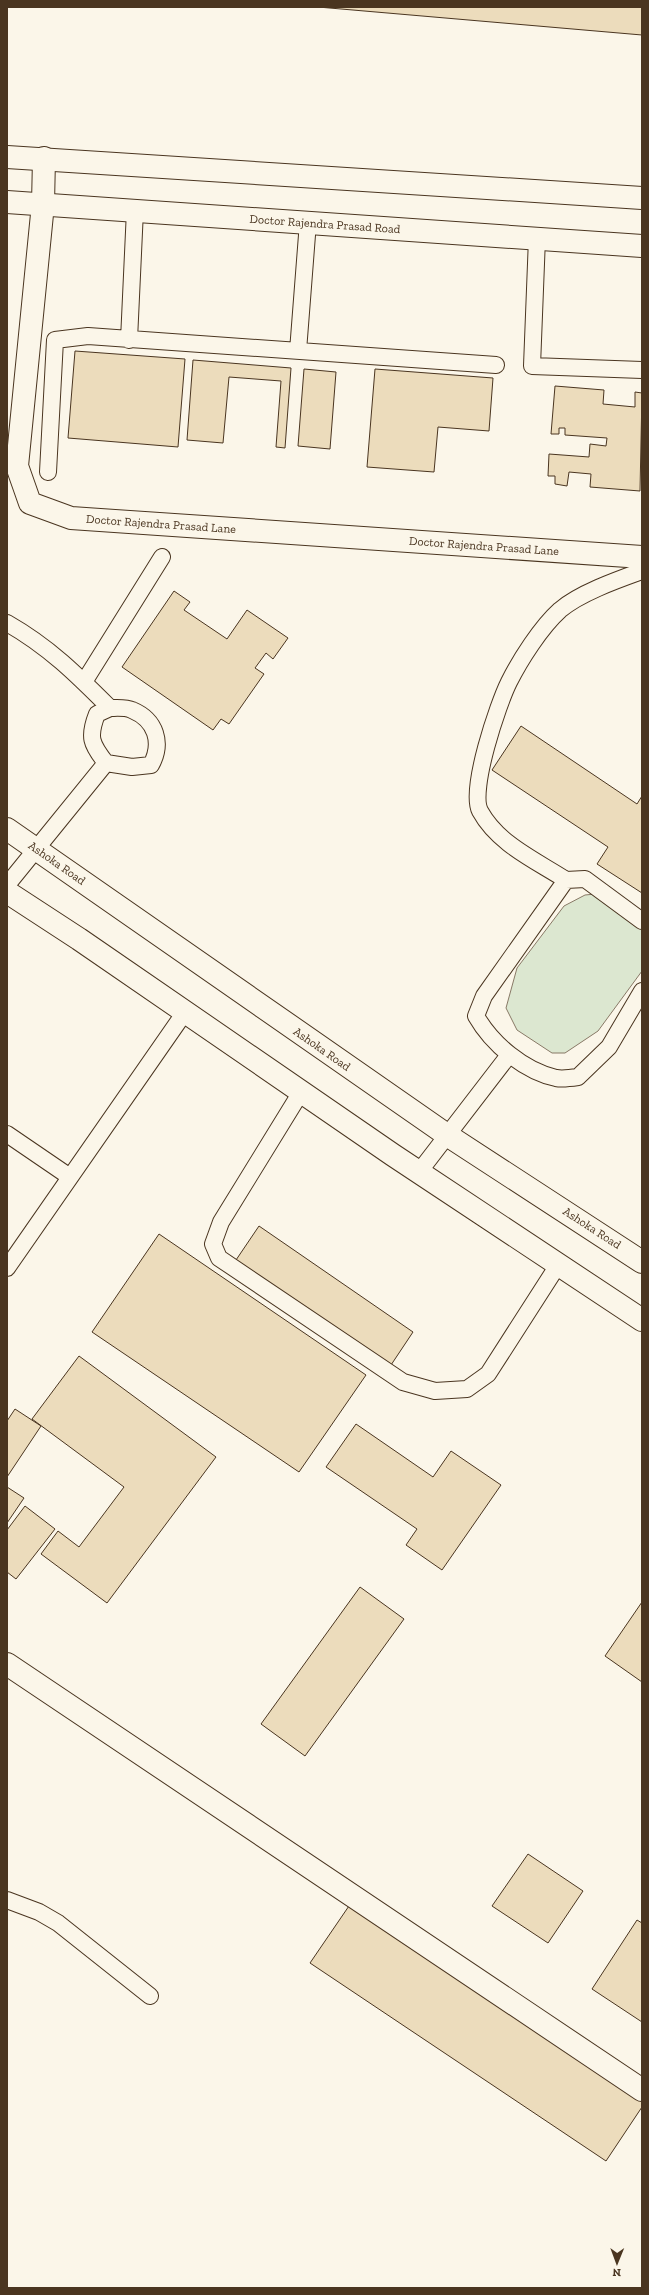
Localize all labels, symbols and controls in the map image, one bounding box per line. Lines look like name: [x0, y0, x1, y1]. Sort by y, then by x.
street label: Doctor Rajendra Prasad Road: [249, 212, 401, 237]
street label: Doctor Rajendra Prasad Lane: [86, 512, 237, 537]
street label: Doctor Rajendra Prasad Lane: [409, 534, 560, 559]
street label: Ashoka Road: [26, 838, 89, 888]
street label: Ashoka Road: [291, 1024, 354, 1074]
street label: Ashoka Road: [560, 1204, 624, 1252]
north arrow: [597, 2243, 637, 2283]
text: N: [612, 2266, 621, 2279]

